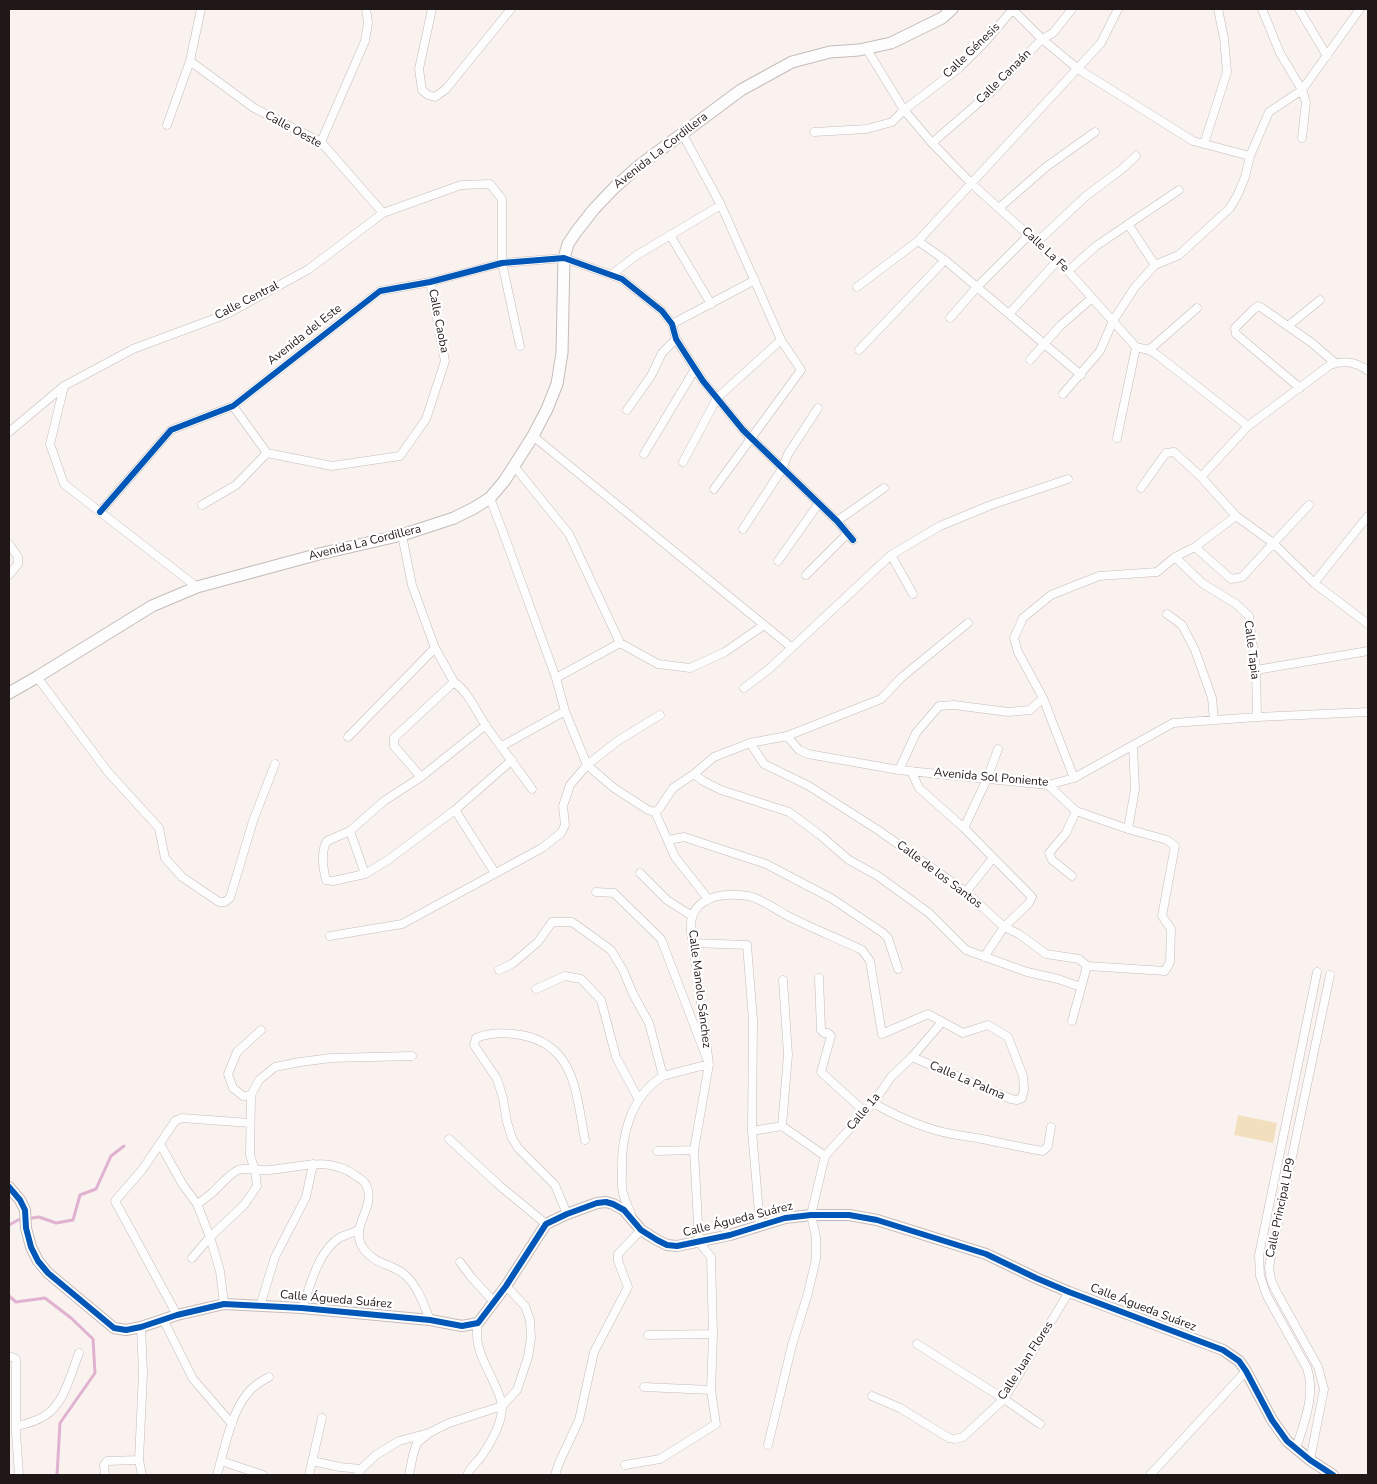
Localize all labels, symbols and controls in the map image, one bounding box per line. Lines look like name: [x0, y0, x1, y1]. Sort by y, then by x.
street label: Calle Génesis: [941, 20, 1003, 82]
street label: Calle Canaán: [974, 47, 1034, 107]
street label: Calle Oeste: [262, 109, 324, 151]
street label: Avenida La Cordillera: [611, 110, 711, 192]
street label: Calle La Fe: [1018, 224, 1072, 276]
street label: Calle Central: [213, 279, 281, 323]
street label: Calle Caoba: [425, 288, 451, 354]
street label: Avenida del Este: [265, 302, 345, 368]
street label: Avenida La Cordillera: [307, 522, 423, 564]
street label: Calle Tapia: [1240, 620, 1262, 680]
street label: Avenida Sol Poniente: [933, 766, 1049, 790]
street label: Calle de los Santos: [893, 838, 985, 912]
street label: Calle Manolo Sánchez: [685, 929, 713, 1049]
street label: Calle La Palma: [927, 1059, 1007, 1103]
street label: Calle 1a: [844, 1090, 884, 1134]
street label: Calle Principal LP9: [1263, 1157, 1299, 1259]
street label: Calle Águeda Suárez: [682, 1199, 794, 1241]
street label: Calle Águeda Suárez: [1088, 1281, 1198, 1335]
street label: Calle Águeda Suárez: [279, 1288, 393, 1312]
street label: Calle Juan Flores: [995, 1319, 1057, 1403]

